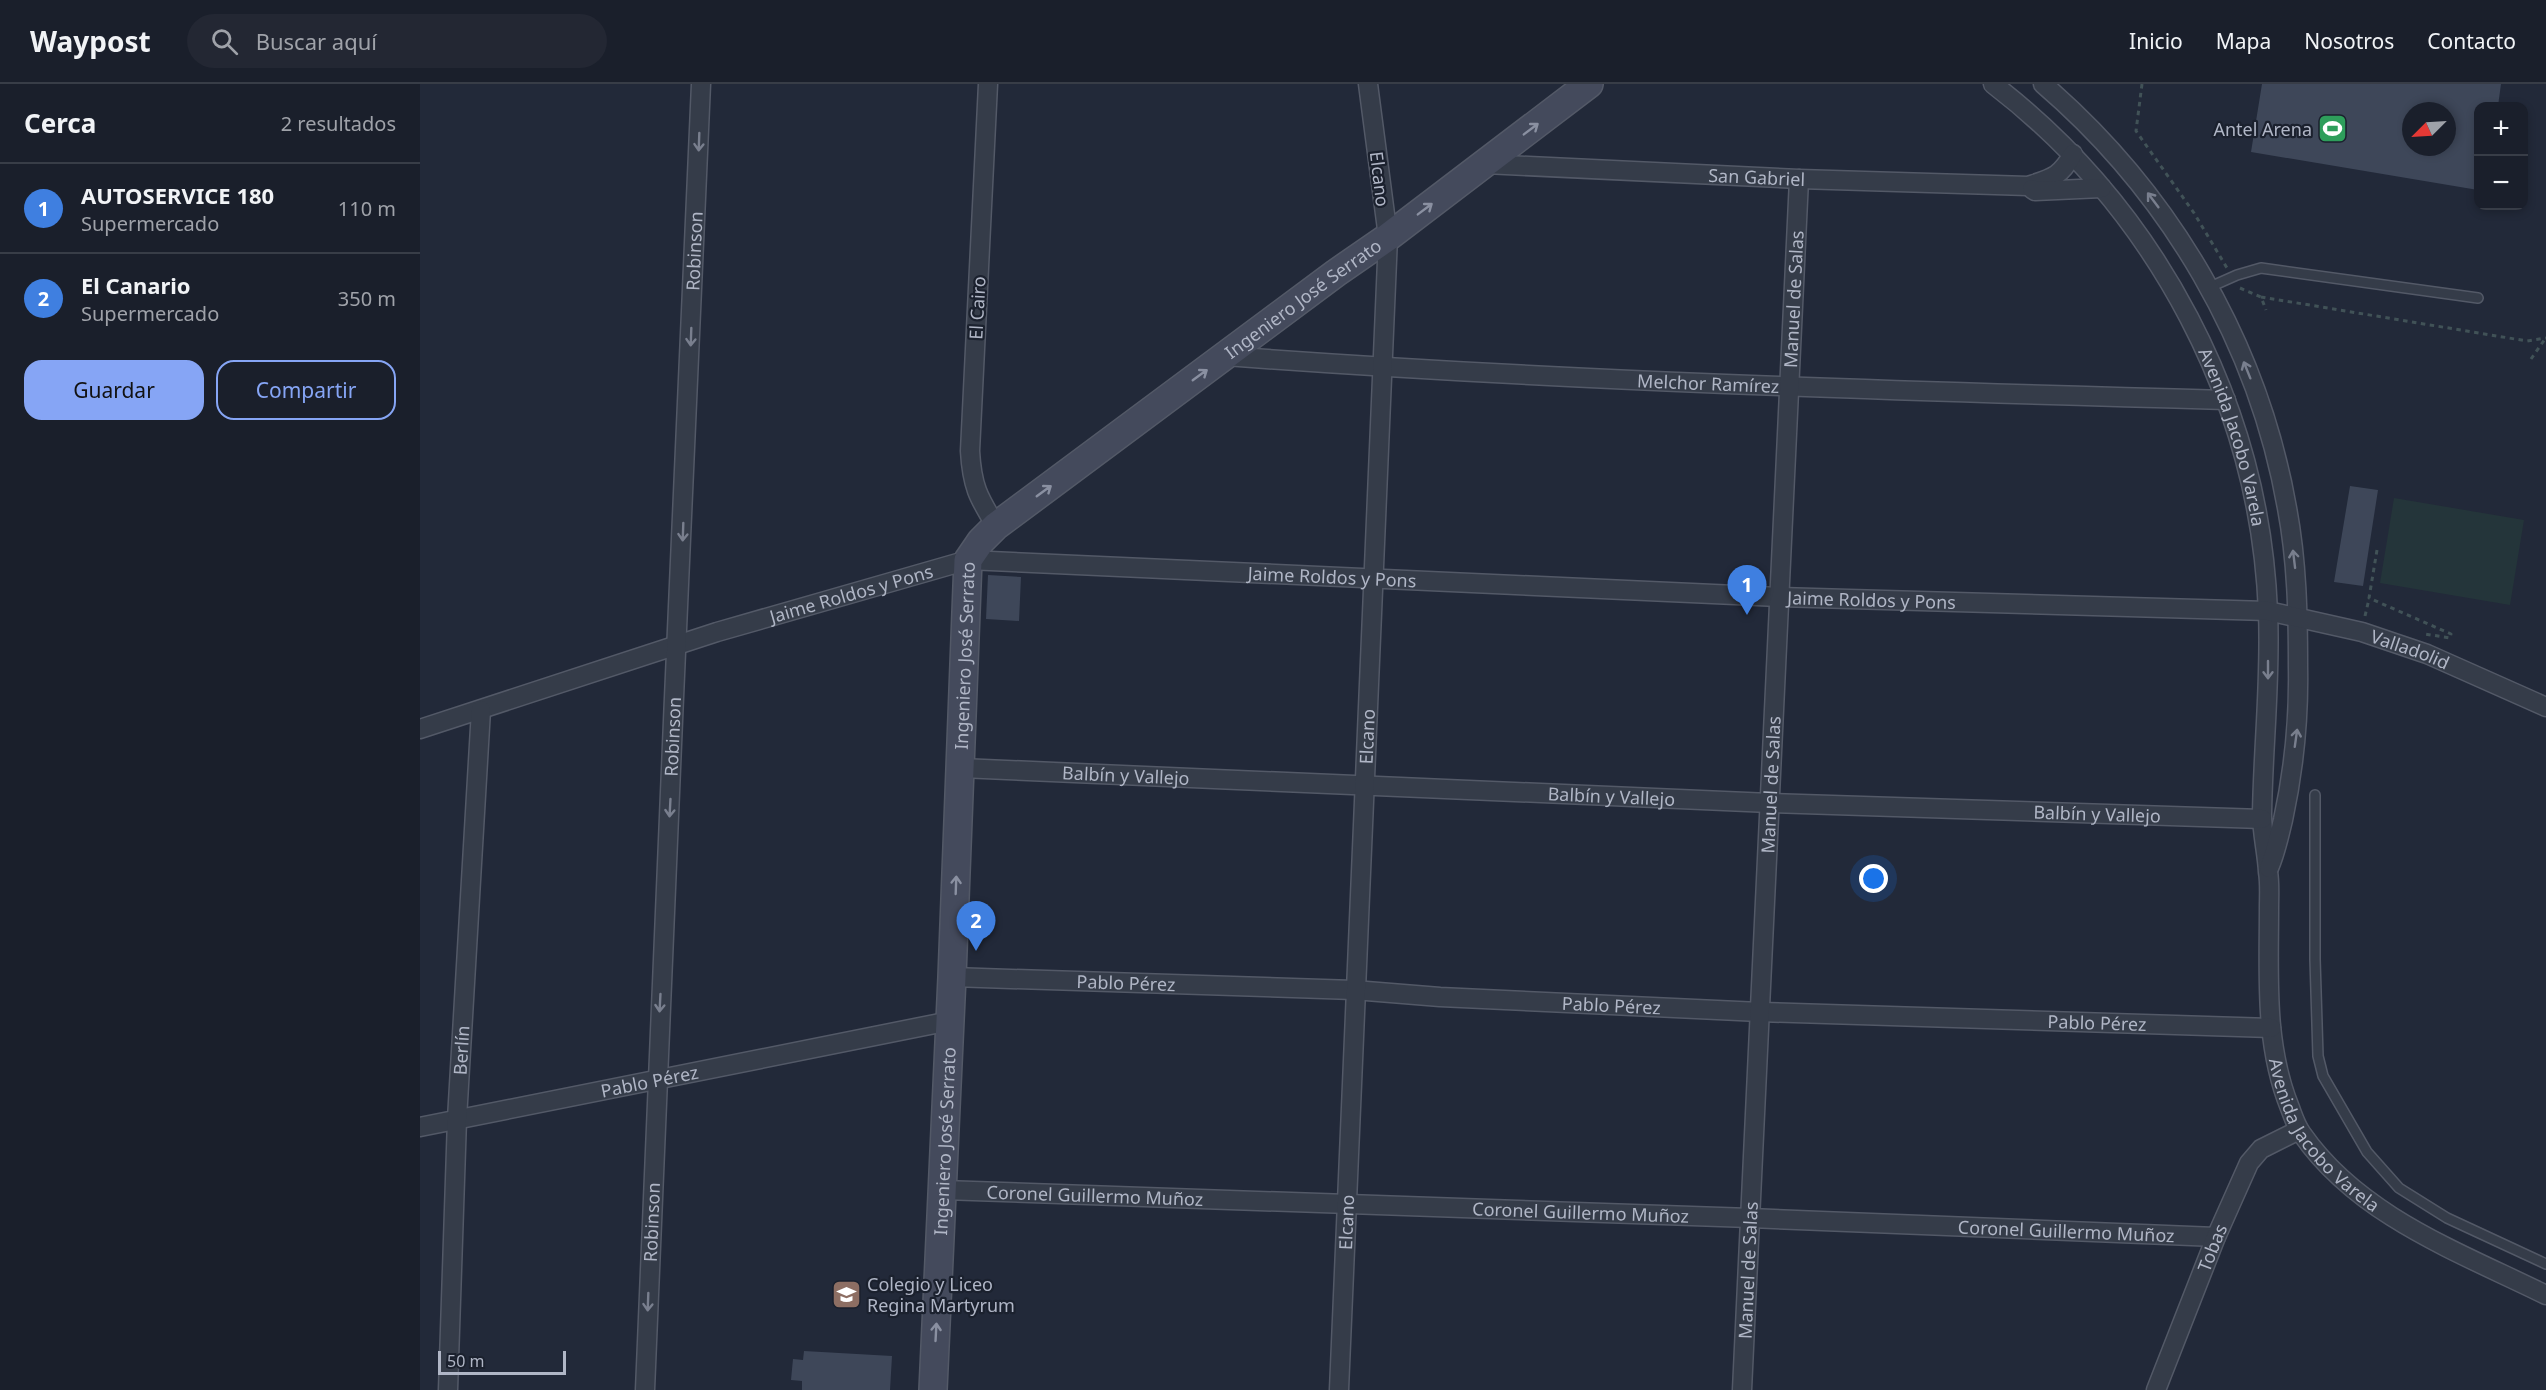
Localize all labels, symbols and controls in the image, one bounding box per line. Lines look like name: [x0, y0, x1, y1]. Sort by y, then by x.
search box: [187, 14, 607, 68]
text: Waypost: [30, 22, 151, 60]
icon: search: [208, 25, 241, 58]
text: Buscar aquí: [256, 26, 377, 56]
text: Inicio: [2129, 27, 2183, 55]
text: Mapa: [2216, 27, 2271, 55]
text: Nosotros: [2304, 27, 2394, 55]
text: Contacto: [2427, 27, 2516, 55]
north arrow: [2402, 102, 2456, 156]
map controls: [2474, 102, 2528, 210]
button: +: [2474, 102, 2528, 156]
text: Cerca: [24, 105, 96, 141]
text: 2 resultados: [281, 110, 396, 137]
sports icon: Antel Arena: [2317, 113, 2349, 145]
place label: Antel Arena: [2213, 117, 2312, 141]
one-way arrow: [1523, 122, 1539, 135]
one-way arrow: [693, 132, 704, 152]
street label: Elcano: [1365, 150, 1395, 208]
button: −: [2474, 156, 2528, 210]
street label: San Gabriel: [1708, 163, 1806, 191]
text: AUTOSERVICE 180: [81, 180, 274, 210]
one-way arrow: [2147, 193, 2159, 209]
text: 1: [38, 195, 49, 222]
text: 110 m: [338, 195, 396, 222]
one-way arrow: [1416, 203, 1432, 215]
text: Supermercado: [81, 210, 219, 237]
street label: Robinson: [680, 211, 708, 291]
street label: Manuel de Salas: [1778, 230, 1809, 368]
street label: Ingeniero José Serrato: [1220, 233, 1386, 364]
text: El Canario: [81, 270, 191, 300]
street label: El Cairo: [963, 276, 991, 340]
text: 2: [38, 285, 49, 312]
text: 350 m: [338, 285, 396, 312]
text: Supermercado: [81, 300, 219, 327]
one-way arrow: [685, 327, 696, 347]
street label: Avenida Jacobo Varela: [2193, 344, 2271, 528]
button: Guardar: [24, 360, 204, 420]
button: Compartir: [216, 360, 396, 420]
one-way arrow: [2241, 361, 2252, 380]
street label: Melchor Ramírez: [1637, 368, 1780, 398]
one-way arrow: [1192, 369, 1208, 381]
one-way arrow: [1035, 485, 1051, 497]
one-way arrow: [677, 522, 688, 542]
one-way arrow: [2288, 549, 2299, 569]
street label: Jaime Roldos y Pons: [765, 559, 936, 629]
street label: Ingeniero José Serrato: [949, 561, 980, 750]
street label: Jaime Roldos y Pons: [1245, 561, 1417, 592]
pin: 1: [1728, 566, 1766, 615]
street label: Jaime Roldos y Pons: [1785, 585, 1956, 614]
street label: Valladolid: [2368, 624, 2453, 675]
one-way arrow: [2262, 659, 2274, 679]
street label: Robinson: [659, 696, 686, 777]
street label: Elcano: [1354, 708, 1380, 765]
street label: Manuel de Salas: [1755, 715, 1786, 854]
one-way arrow: [2290, 729, 2301, 749]
street label: Balbín y Vallejo: [1062, 760, 1190, 790]
street label: Balbín y Vallejo: [1547, 781, 1676, 811]
one-way arrow: [664, 797, 675, 817]
street label: Balbín y Vallejo: [2033, 800, 2161, 828]
your location: [1859, 864, 1888, 893]
one-way arrow: [950, 876, 962, 896]
pin: 2: [956, 902, 996, 951]
street label: Pablo Pérez: [1076, 969, 1176, 996]
street label: Pablo Pérez: [1561, 991, 1661, 1019]
one-way arrow: [654, 992, 665, 1012]
street label: Pablo Pérez: [2047, 1009, 2147, 1036]
street label: Berlín: [448, 1025, 474, 1076]
street label: Ingeniero José Serrato: [928, 1047, 961, 1236]
street label: Avenida Jacobo Varela: [2264, 1056, 2385, 1217]
street label: Pablo Pérez: [599, 1060, 700, 1103]
street label: Coronel Guillermo Muñoz: [986, 1180, 1204, 1211]
street label: Robinson: [638, 1182, 665, 1262]
street label: Elcano: [1333, 1194, 1359, 1250]
street label: Coronel Guillermo Muñoz: [1472, 1196, 1689, 1228]
street label: Manuel de Salas: [1732, 1201, 1763, 1339]
street label: Coronel Guillermo Muñoz: [1957, 1214, 2175, 1247]
street label: Tobas: [2192, 1220, 2232, 1275]
place label: Colegio y Liceo Regina Martyrum: [867, 1272, 1015, 1317]
school or university icon: Colegio y Liceo Regina Martyrum: [830, 1278, 862, 1310]
one-way arrow: [642, 1292, 654, 1312]
one-way arrow: [930, 1322, 941, 1342]
scale bar: [438, 1348, 566, 1376]
text: 50 m: [447, 1350, 484, 1372]

